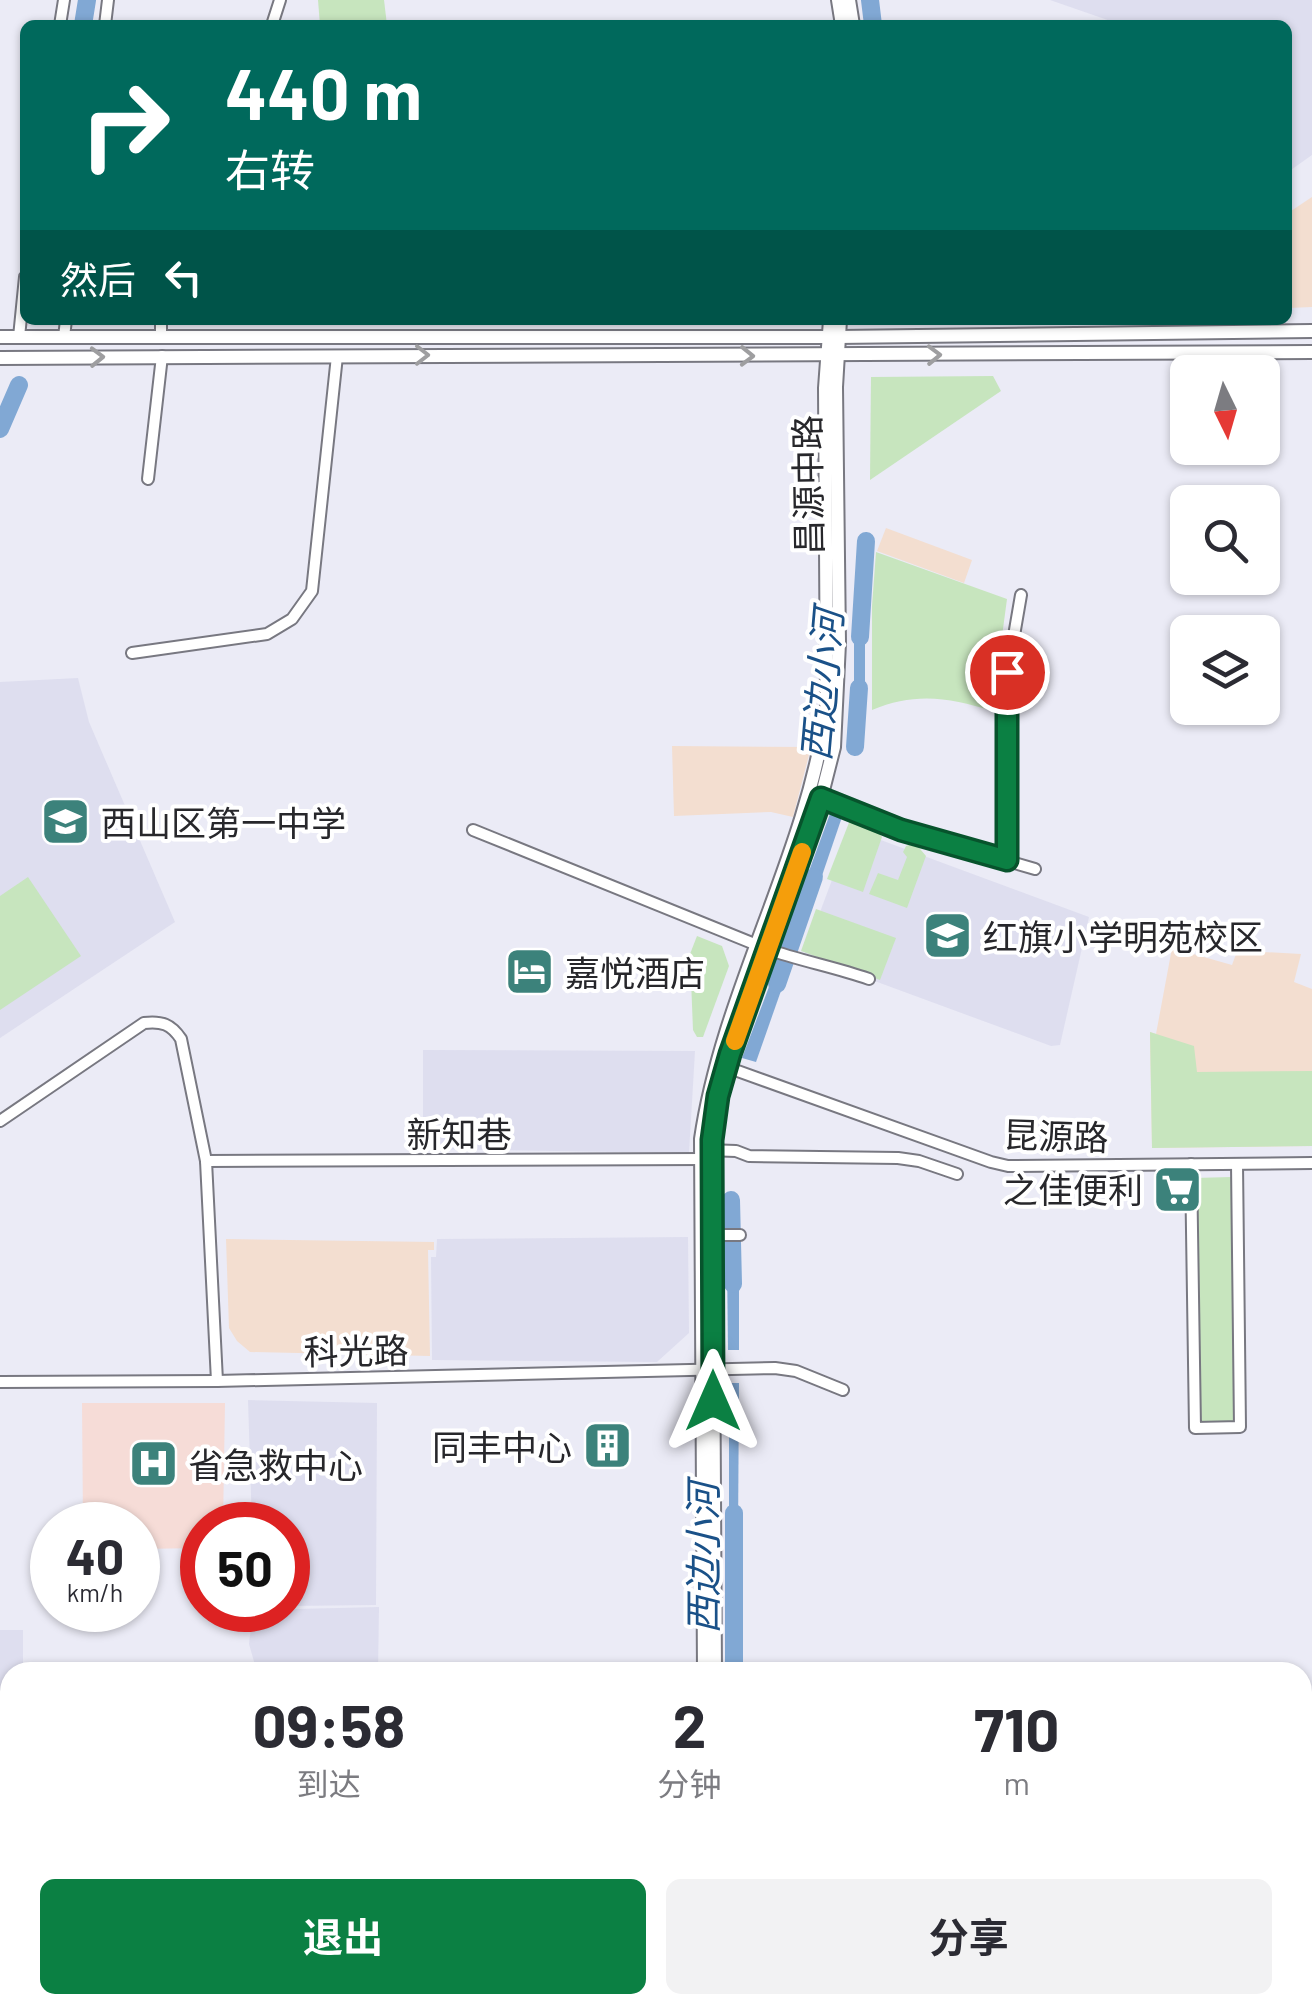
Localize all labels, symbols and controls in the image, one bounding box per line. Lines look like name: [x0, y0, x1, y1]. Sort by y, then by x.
text: 440 m: [225, 50, 422, 134]
icon: right: [60, 60, 190, 190]
text: 右转: [225, 142, 315, 196]
icon: left: [156, 250, 211, 305]
text: 然后: [60, 256, 136, 302]
one-way arrow: [416, 344, 431, 366]
one-way arrow: [926, 344, 942, 366]
one-way arrow: [740, 345, 756, 367]
one-way arrow: [90, 346, 106, 368]
north arrow: [1170, 355, 1280, 465]
map controls: [1170, 355, 1280, 725]
street label: 昌源中路: [785, 415, 829, 555]
button: search: [1170, 485, 1280, 595]
water label: 西边小河: [791, 600, 851, 763]
button: layers: [1170, 615, 1280, 725]
pin: [965, 630, 1050, 715]
icon: arrive: [980, 645, 1035, 700]
school or university icon: 西山区第一中学: [40, 796, 92, 848]
place label: 西山区第一中学: [101, 801, 346, 843]
school or university icon: 红旗小学明苑校区: [922, 910, 974, 962]
place label: 红旗小学明苑校区: [983, 915, 1263, 957]
hotel icon: 嘉悦酒店: [504, 946, 556, 998]
place label: 嘉悦酒店: [565, 951, 705, 993]
street label: 新知巷: [406, 1112, 512, 1154]
street label: 昆源路: [1003, 1112, 1109, 1158]
supermarket icon: 之佳便利: [1152, 1163, 1204, 1215]
place label: 之佳便利: [1003, 1168, 1143, 1210]
street label: 科光路: [303, 1328, 409, 1372]
position arrow: [661, 1349, 765, 1453]
building icon: 同丰中心: [581, 1420, 633, 1472]
place label: 同丰中心: [432, 1425, 572, 1467]
hospital icon: 省急救中心: [127, 1438, 179, 1490]
place label: 省急救中心: [188, 1443, 363, 1485]
water label: 西边小河: [679, 1475, 725, 1634]
speed limit sign: 50: [180, 1502, 310, 1632]
text: 40: [66, 1525, 124, 1585]
text: km/h: [67, 1577, 123, 1607]
text: 09:58: [252, 1688, 405, 1760]
text: 2: [673, 1688, 706, 1760]
text: 710: [974, 1692, 1060, 1764]
text: m: [1004, 1763, 1030, 1801]
text: 到达: [297, 1764, 361, 1802]
text: 分钟: [658, 1764, 722, 1802]
button: 退出: [40, 1879, 646, 1994]
button: 分享: [666, 1879, 1272, 1994]

